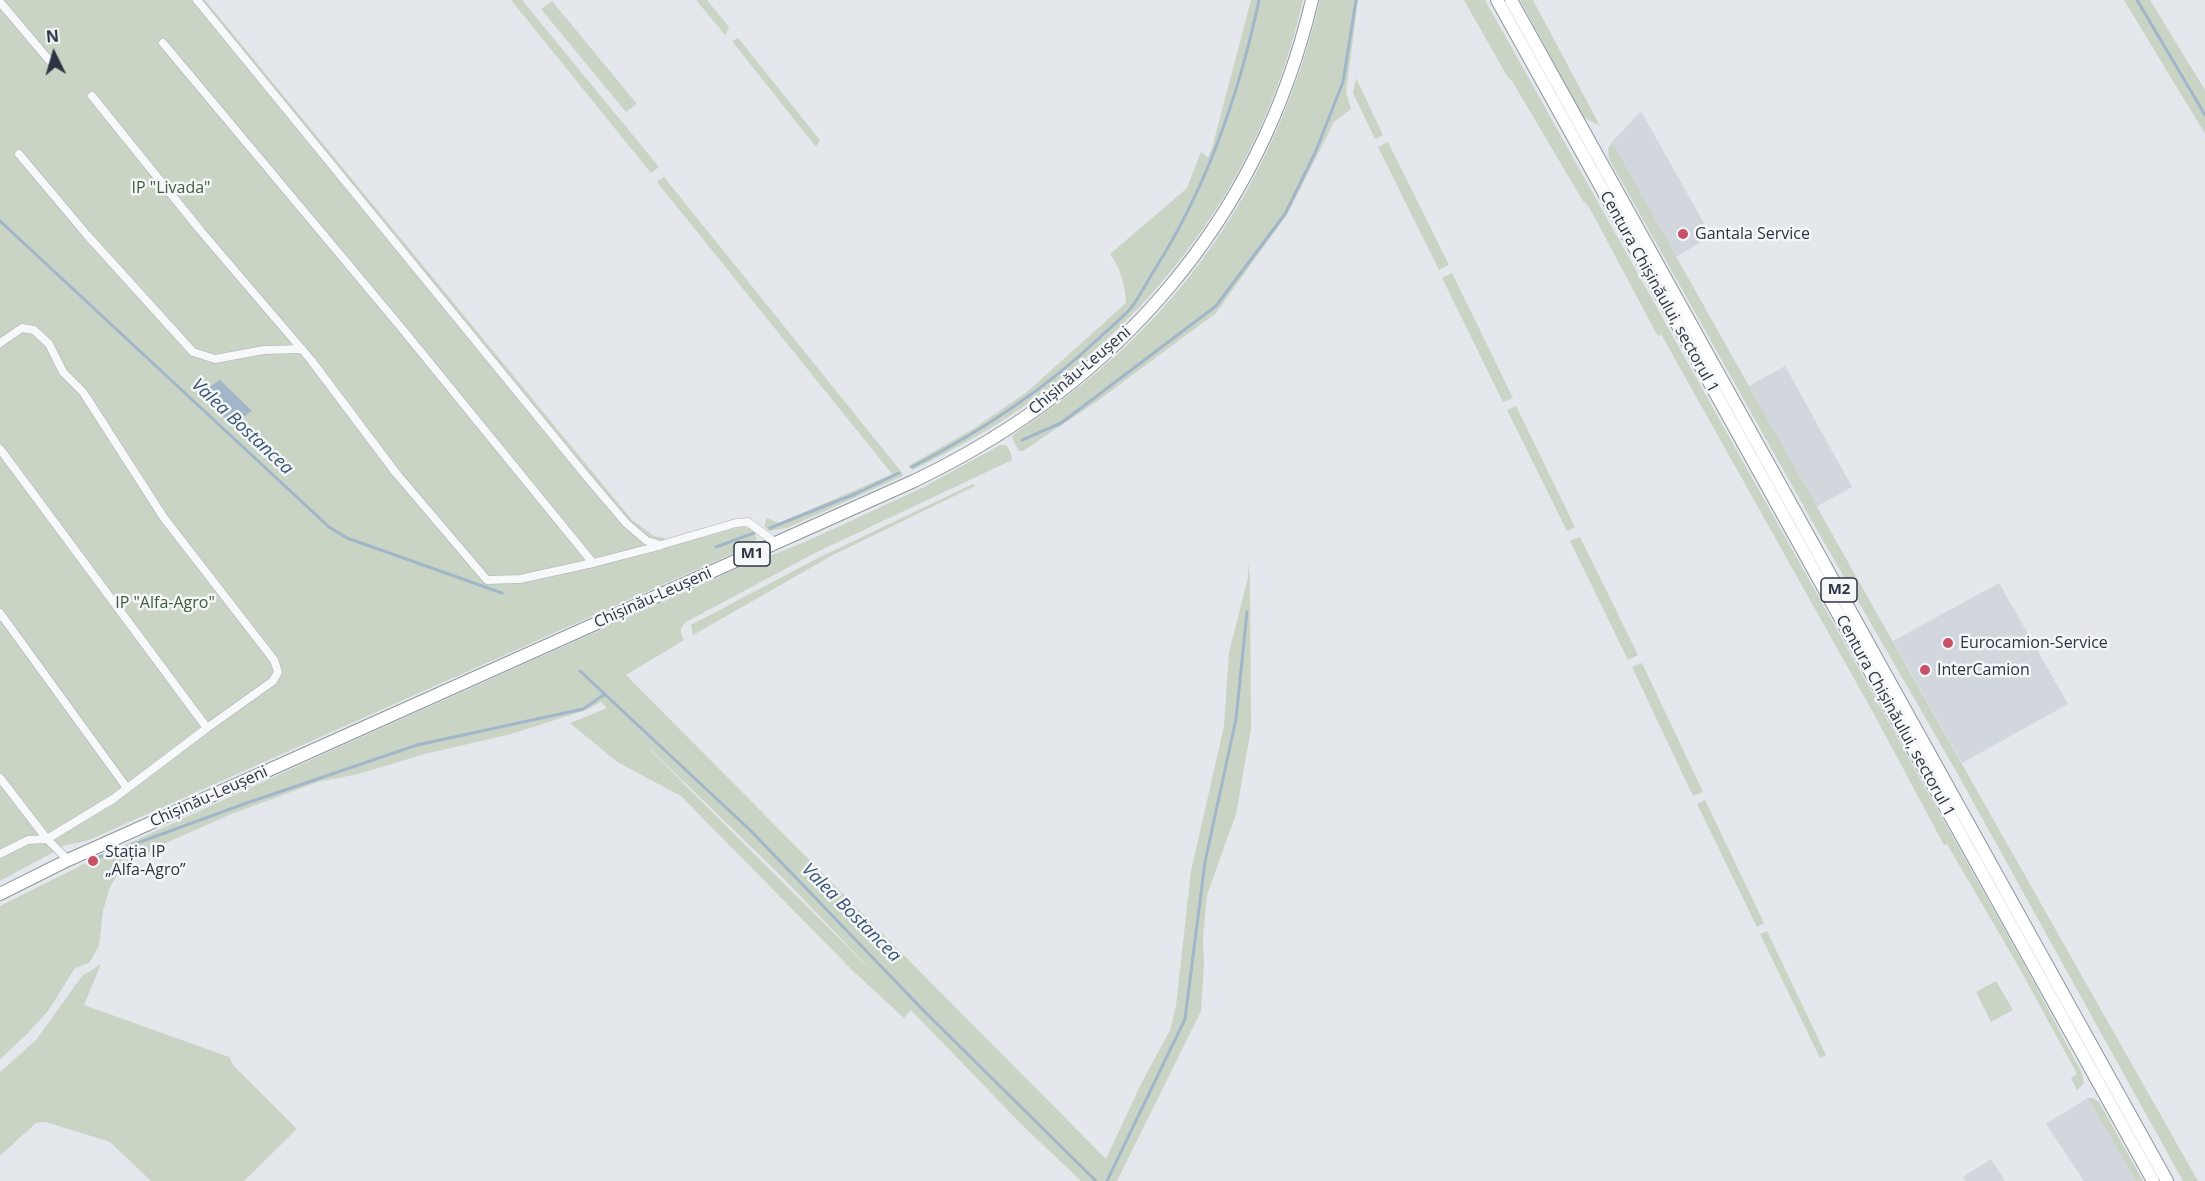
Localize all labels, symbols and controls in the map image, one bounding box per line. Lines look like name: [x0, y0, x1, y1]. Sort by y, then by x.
north arrow: [24, 24, 84, 84]
text: N: [45, 25, 60, 48]
park label: IP "Livada": [132, 178, 210, 198]
street label: Centura Chișinăului, sectorul 1: [1595, 188, 1723, 396]
place label: Gantala Service: [1695, 224, 1810, 244]
marker: Gantala Service: [1676, 227, 1690, 241]
street label: Chișinău-Leușeni: [1025, 323, 1135, 419]
water label: Valea Bostancea: [187, 374, 297, 480]
road number: M1: [734, 542, 770, 566]
street label: Chișinău-Leușeni: [591, 563, 715, 633]
road number: M2: [1821, 578, 1857, 602]
park label: IP "Alfa-Agro": [115, 593, 215, 613]
street label: Centura Chișinăului, sectorul 1: [1831, 612, 1959, 820]
place label: Eurocamion-Service: [1960, 633, 2108, 653]
marker: Eurocamion-Service: [1941, 636, 1955, 650]
place label: InterCamion: [1937, 660, 2030, 680]
marker: InterCamion: [1918, 663, 1932, 677]
street label: Chișinău-Leușeni: [147, 762, 271, 832]
place label: Stația IP „Alfa-Agro”: [105, 842, 186, 880]
marker: Stația IP „Alfa-Agro”: [86, 854, 100, 868]
water label: Valea Bostancea: [797, 859, 905, 967]

